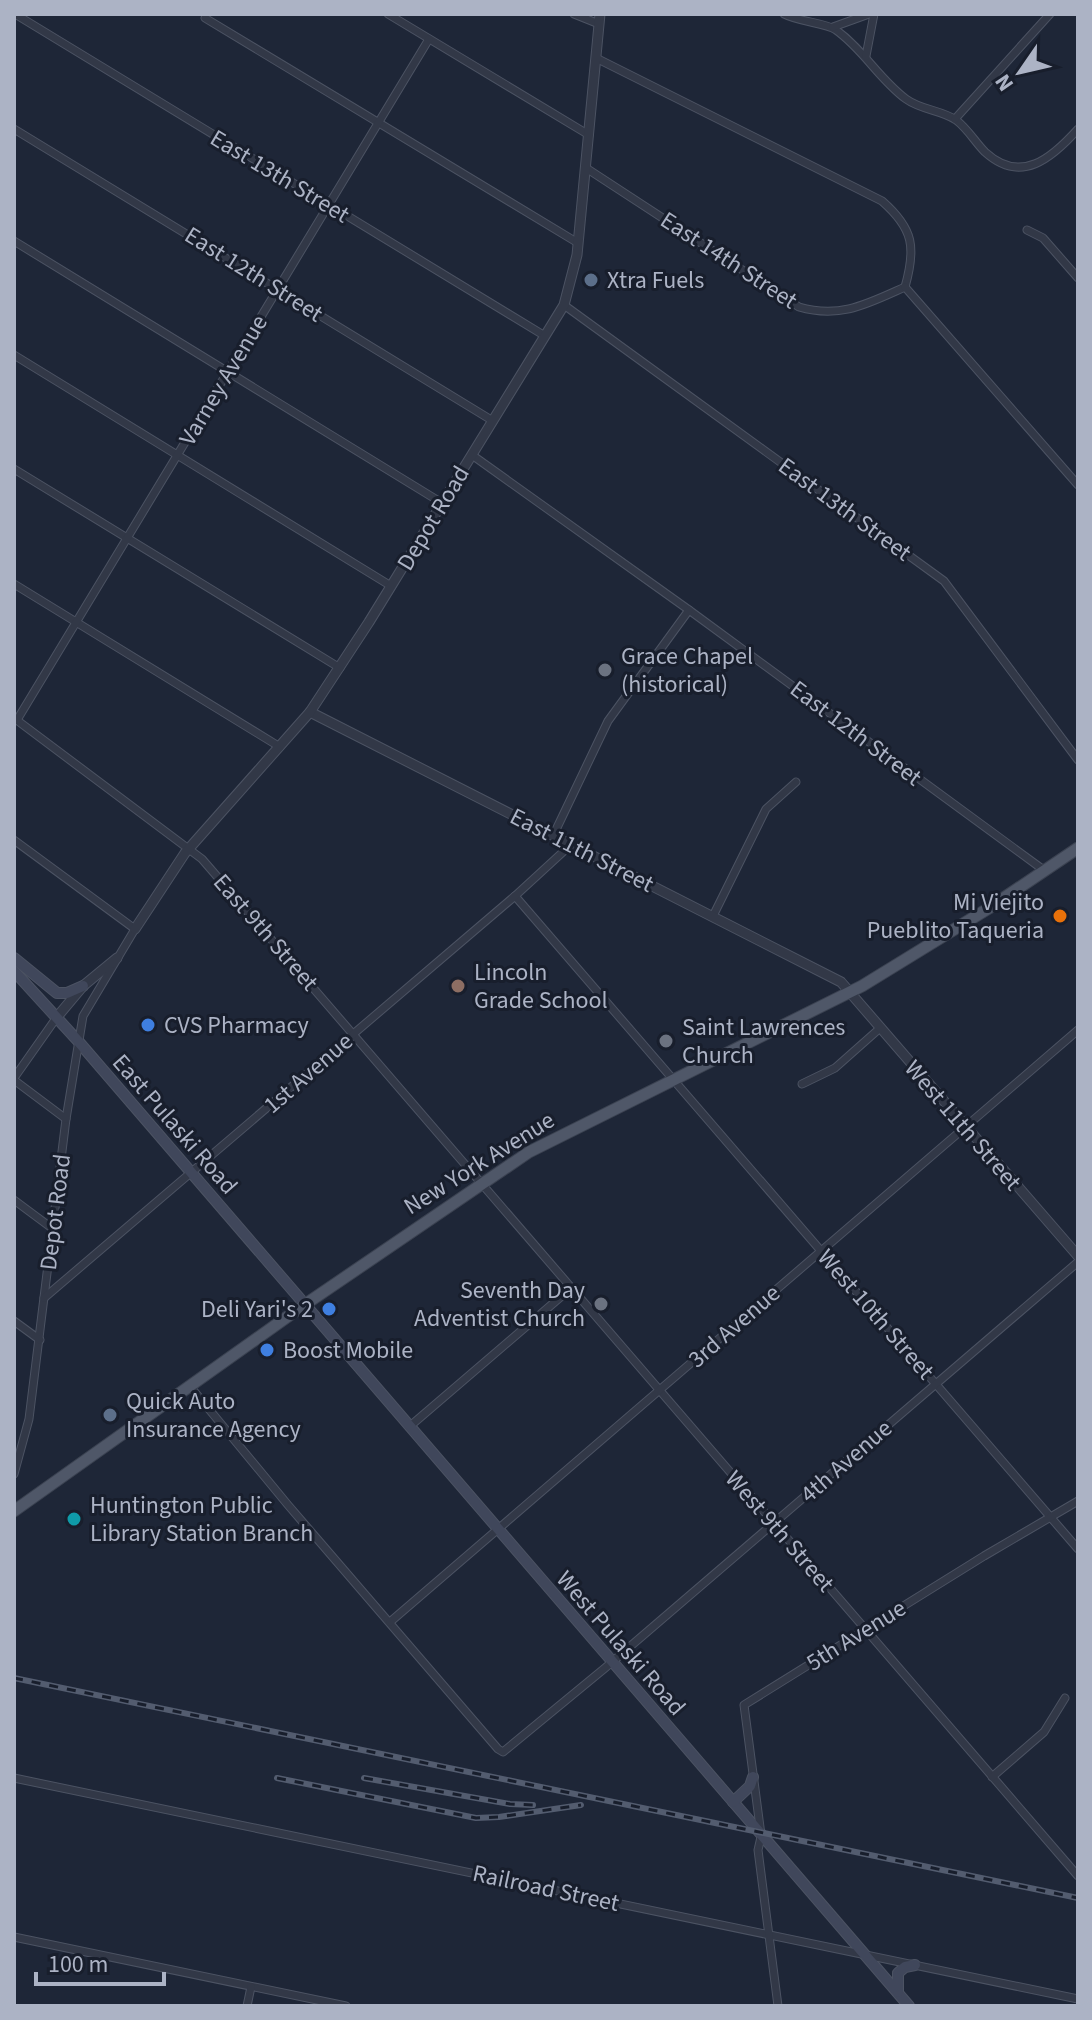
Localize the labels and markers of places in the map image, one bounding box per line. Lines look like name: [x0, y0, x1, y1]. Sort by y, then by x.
place label: Xtra Fuels: [607, 263, 704, 298]
marker: Xtra Fuels: [582, 271, 600, 289]
place label: Grace Chapel (historical): [621, 639, 753, 702]
marker: Grace Chapel (historical): [596, 661, 614, 679]
place label: Mi Viejito Pueblito Taqueria: [867, 885, 1044, 948]
marker: Mi Viejito Pueblito Taqueria: [1051, 907, 1069, 925]
place label: Lincoln Grade School: [474, 955, 608, 1018]
marker: Lincoln Grade School: [449, 977, 467, 995]
place label: CVS Pharmacy: [164, 1008, 309, 1043]
place label: Saint Lawrences Church: [682, 1010, 845, 1073]
marker: CVS Pharmacy: [139, 1016, 157, 1034]
marker: Saint Lawrences Church: [657, 1032, 675, 1050]
place label: Seventh Day Adventist Church: [414, 1273, 585, 1336]
place label: Deli Yari's 2: [201, 1292, 313, 1327]
marker: Seventh Day Adventist Church: [592, 1295, 610, 1313]
marker: Deli Yari's 2: [320, 1300, 338, 1318]
place label: Boost Mobile: [283, 1333, 413, 1368]
marker: Boost Mobile: [258, 1341, 276, 1359]
place label: Quick Auto Insurance Agency: [126, 1384, 301, 1447]
marker: Quick Auto Insurance Agency: [101, 1406, 119, 1424]
place label: Huntington Public Library Station Branch: [90, 1488, 313, 1551]
marker: Huntington Public Library Station Branch: [65, 1510, 83, 1528]

